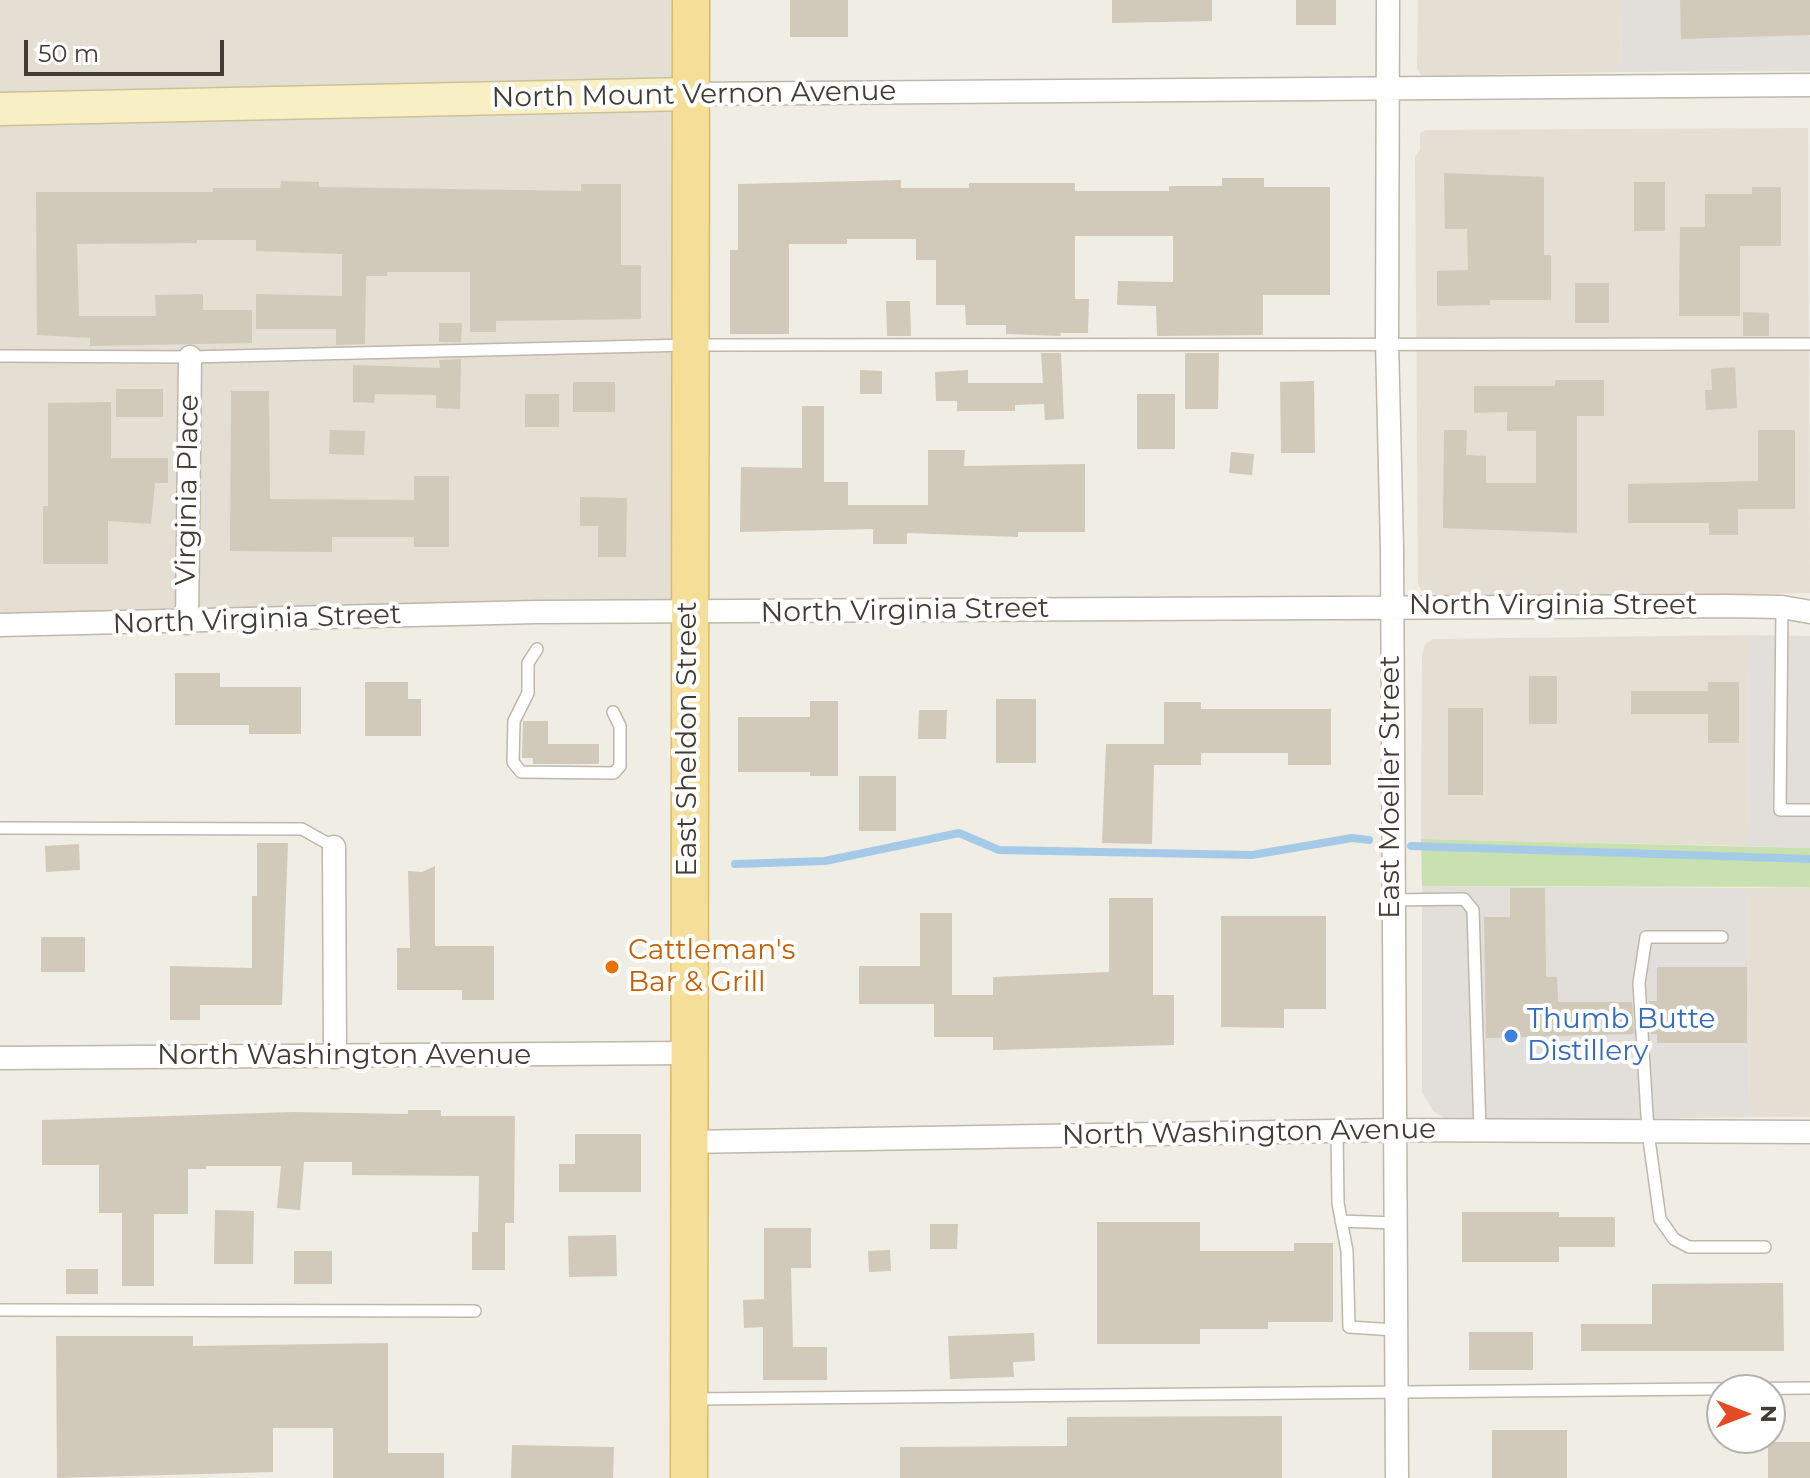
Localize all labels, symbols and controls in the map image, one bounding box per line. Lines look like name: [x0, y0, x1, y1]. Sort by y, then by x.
scale bar: [28, 24, 228, 74]
text: 50 m: [38, 39, 99, 68]
street label: North Mount Vernon Avenue: [491, 75, 897, 115]
street label: Virginia Place: [170, 394, 206, 586]
street label: North Virginia Street: [1409, 589, 1697, 623]
street label: North Virginia Street: [760, 592, 1050, 630]
street label: North Virginia Street: [112, 598, 402, 642]
street label: East Sheldon Street: [671, 601, 705, 877]
street label: East Moeller Street: [1374, 655, 1408, 919]
place label: Cattleman's Bar & Grill: [628, 934, 795, 1000]
marker: Cattleman's Bar & Grill: [603, 958, 621, 976]
place label: Thumb Butte Distillery: [1527, 1003, 1716, 1069]
marker: Thumb Butte Distillery: [1502, 1027, 1520, 1045]
street label: North Washington Avenue: [157, 1039, 531, 1073]
street label: North Washington Avenue: [1062, 1113, 1436, 1153]
north arrow: [1706, 1374, 1786, 1454]
text: N: [1755, 1405, 1782, 1423]

